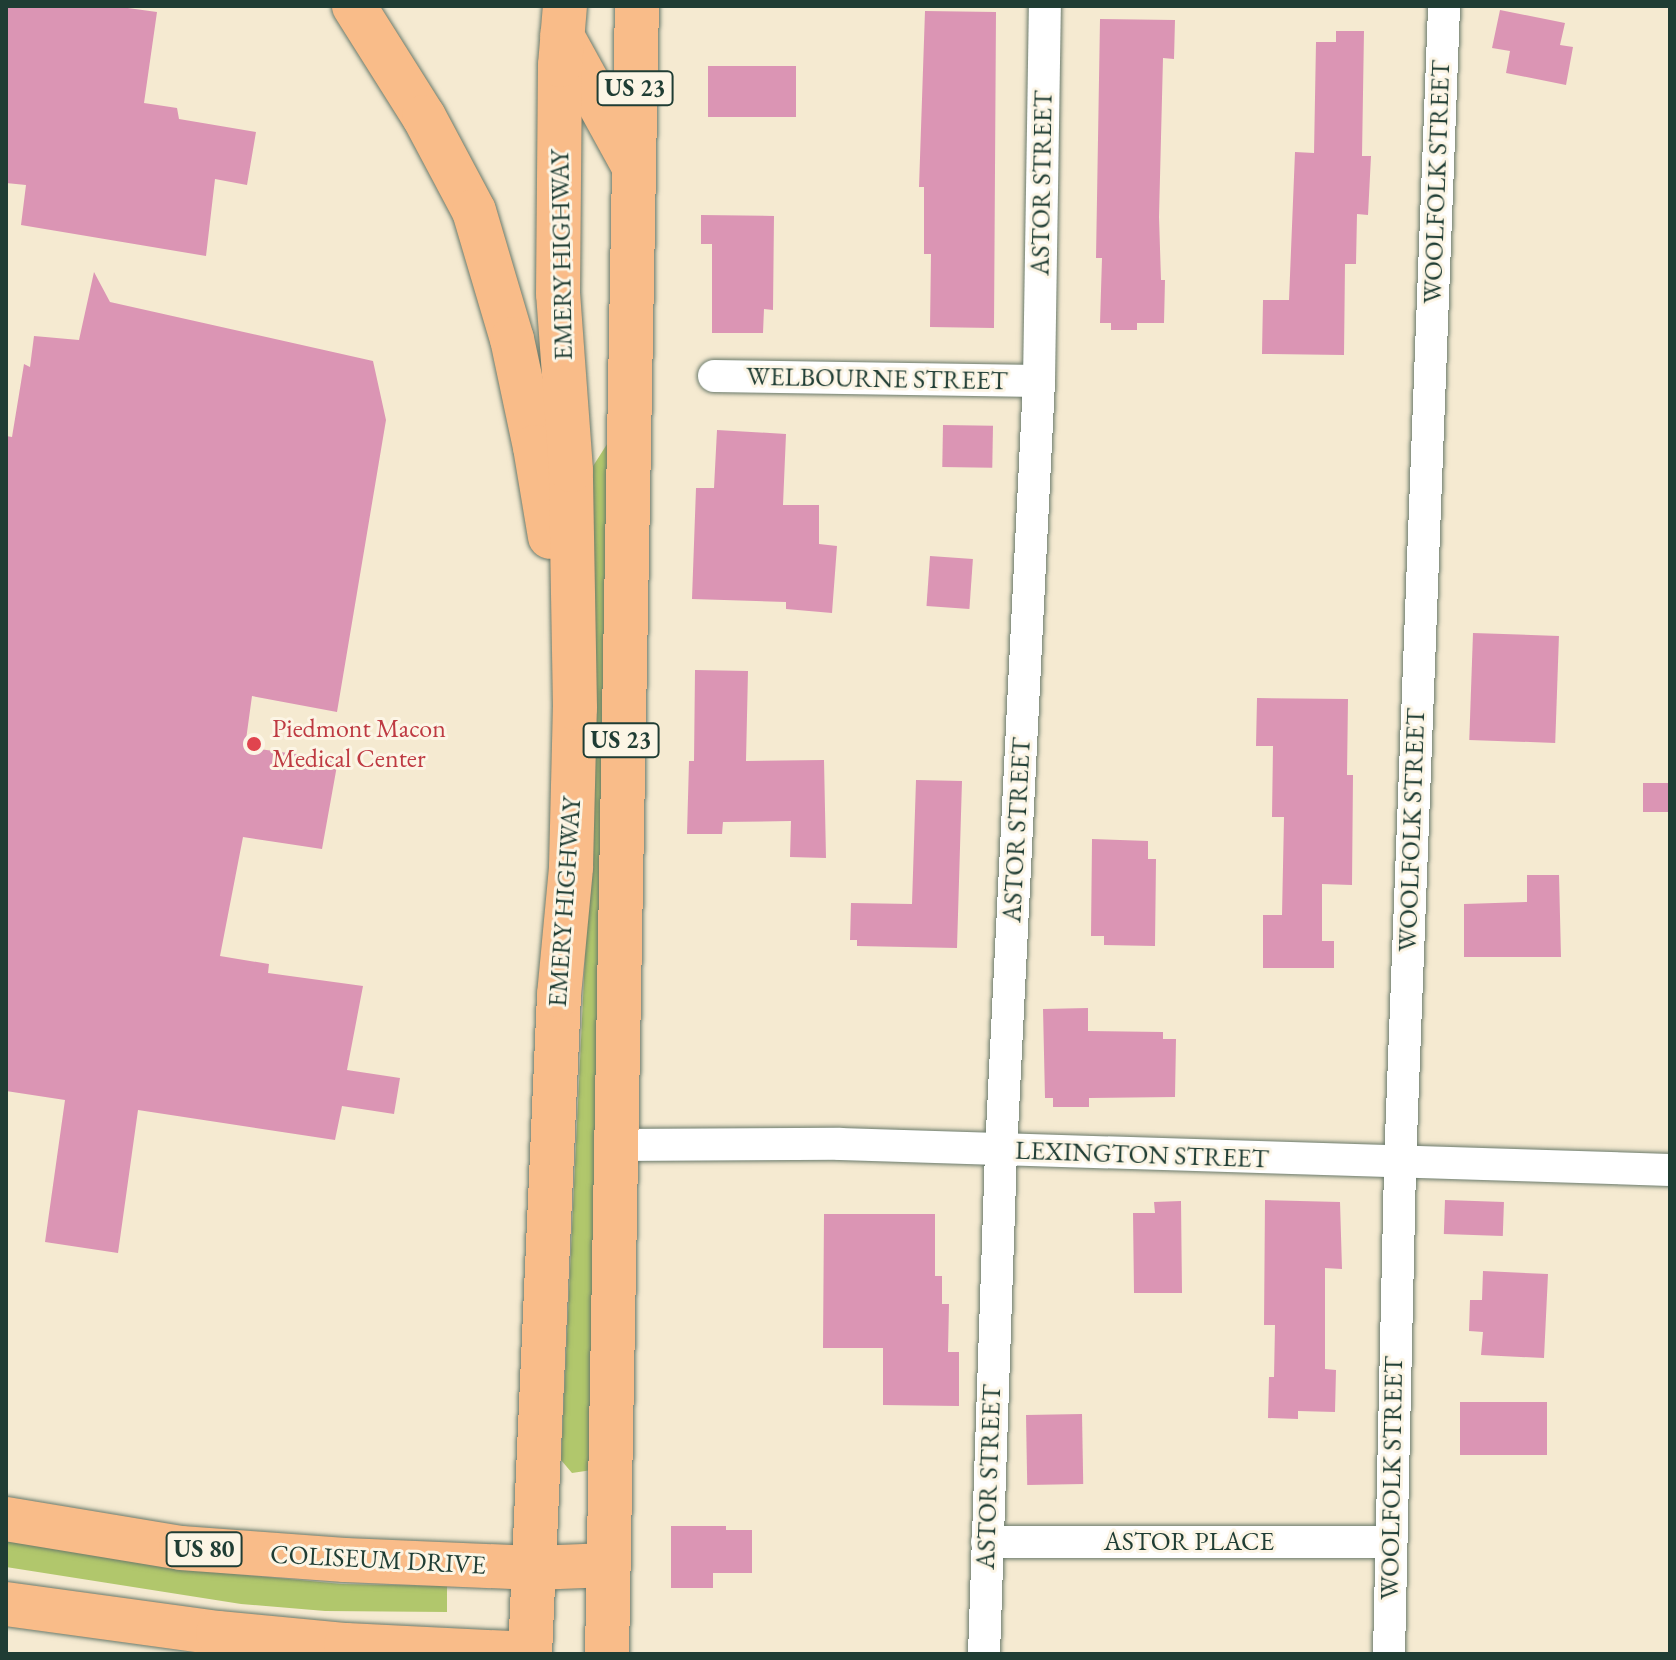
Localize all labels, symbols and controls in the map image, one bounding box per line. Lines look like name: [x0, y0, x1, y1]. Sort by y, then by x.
street label: WOOLFOLK STREET: [1417, 60, 1457, 304]
road number: US 23: [595, 68, 675, 108]
street label: ASTOR STREET: [1025, 90, 1059, 276]
street label: EMERY HIGHWAY: [545, 149, 579, 361]
street label: WELBOURNE STREET: [746, 361, 1008, 397]
street label: WOOLFOLK STREET: [1392, 708, 1432, 952]
place label: Piedmont Macon Medical Center: [272, 713, 446, 774]
road number: US 23: [581, 720, 661, 760]
marker: Piedmont Macon Medical Center: [243, 733, 265, 755]
street label: ASTOR STREET: [997, 737, 1037, 923]
street label: EMERY HIGHWAY: [542, 796, 588, 1008]
street label: LEXINGTON STREET: [1015, 1135, 1269, 1175]
street label: WOOLFOLK STREET: [1374, 1356, 1410, 1600]
street label: ASTOR STREET: [970, 1384, 1008, 1570]
street label: ASTOR PLACE: [1104, 1526, 1274, 1558]
road number: US 80: [164, 1529, 244, 1569]
street label: COLISEUM DRIVE: [269, 1539, 487, 1581]

